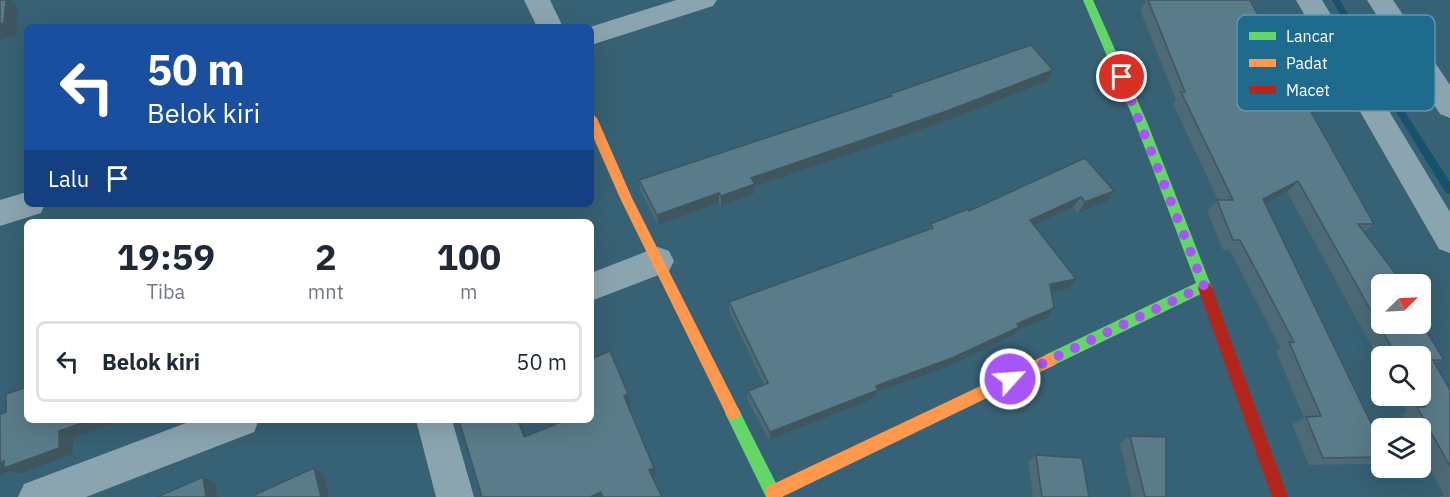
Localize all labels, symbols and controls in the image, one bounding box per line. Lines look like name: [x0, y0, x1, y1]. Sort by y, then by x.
legend: [1237, 15, 1435, 111]
text: Lancar: [1286, 26, 1334, 46]
text: 50 m: [147, 42, 245, 97]
icon: left: [48, 48, 126, 126]
pin: [1096, 51, 1147, 102]
text: Padat: [1286, 53, 1328, 73]
icon: arrive: [1105, 60, 1138, 93]
text: Macet: [1286, 80, 1330, 100]
text: Belok kiri: [147, 95, 260, 130]
icon: arrive: [101, 162, 134, 195]
text: Lalu: [48, 164, 89, 193]
text: 19:59: [117, 233, 215, 280]
text: 2: [315, 233, 337, 280]
text: 100: [436, 233, 501, 280]
north arrow: [1371, 274, 1431, 334]
map controls: [1371, 274, 1431, 478]
text: Tiba: [147, 278, 185, 305]
text: mnt: [308, 278, 344, 305]
text: m: [460, 278, 478, 305]
icon: left: [51, 345, 84, 378]
button: search: [1371, 346, 1431, 406]
text: Belok kiri: [102, 347, 200, 376]
text: 50 m: [516, 347, 567, 376]
position arrow: [978, 347, 1042, 411]
button: layers: [1371, 418, 1431, 478]

